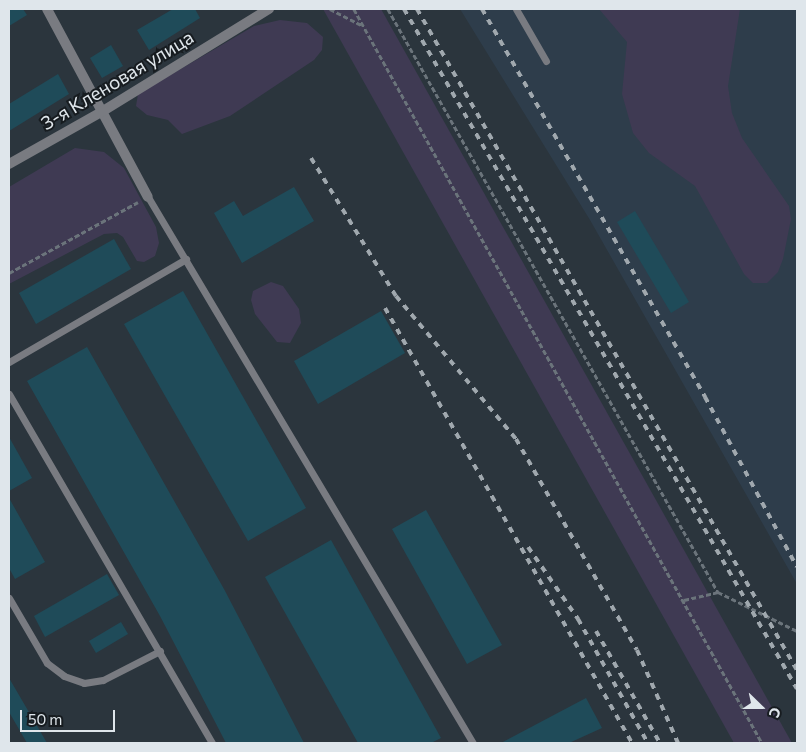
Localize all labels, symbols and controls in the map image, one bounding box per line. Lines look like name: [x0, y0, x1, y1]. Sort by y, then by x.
street label: 3-я Кленовая улица: [37, 25, 197, 135]
north arrow: [736, 682, 786, 732]
scale bar: [22, 700, 118, 732]
text: С: [766, 705, 785, 720]
text: 50 m: [28, 710, 62, 728]

